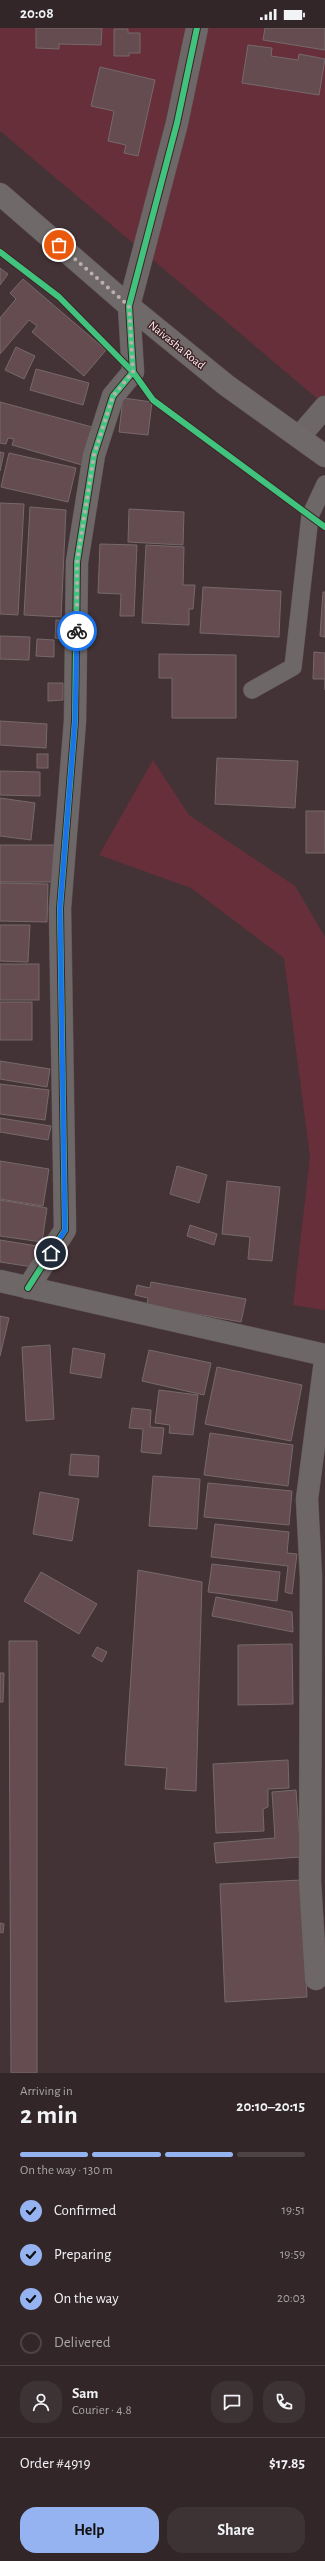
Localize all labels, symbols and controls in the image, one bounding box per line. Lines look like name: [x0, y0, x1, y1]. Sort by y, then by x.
text: 20:08: [20, 6, 54, 21]
pin: [42, 228, 76, 262]
icon: bag: [48, 234, 70, 256]
street label: Naivasha Road: [146, 319, 208, 371]
courier: [57, 611, 97, 651]
icon: bike: [66, 620, 88, 642]
pin: [34, 1236, 68, 1270]
icon: home: [40, 1242, 62, 1264]
text: Arriving in: [20, 2085, 73, 2098]
text: 20:10–20:15: [236, 2099, 305, 2114]
text: 2 min: [20, 2102, 78, 2128]
text: On the way · 130 m: [20, 2164, 113, 2177]
icon: check: [20, 2200, 42, 2222]
text: Confirmed: [54, 2203, 116, 2218]
text: 19:51: [282, 2204, 305, 2217]
icon: check: [20, 2244, 42, 2266]
text: Preparing: [54, 2247, 111, 2262]
text: 19:59: [280, 2248, 305, 2261]
icon: check: [20, 2288, 42, 2310]
text: On the way: [54, 2291, 119, 2306]
text: 20:03: [277, 2292, 305, 2305]
text: Delivered: [54, 2335, 111, 2350]
button: person: [20, 2381, 62, 2423]
button: chat: [211, 2381, 253, 2423]
button: phone: [263, 2381, 305, 2423]
text: Sam: [72, 2386, 98, 2401]
text: Courier · 4.8: [72, 2404, 132, 2417]
text: Order #4919: [20, 2456, 91, 2471]
text: $17.85: [269, 2456, 305, 2471]
button: Help: [20, 2507, 159, 2553]
button: Share: [167, 2507, 305, 2553]

